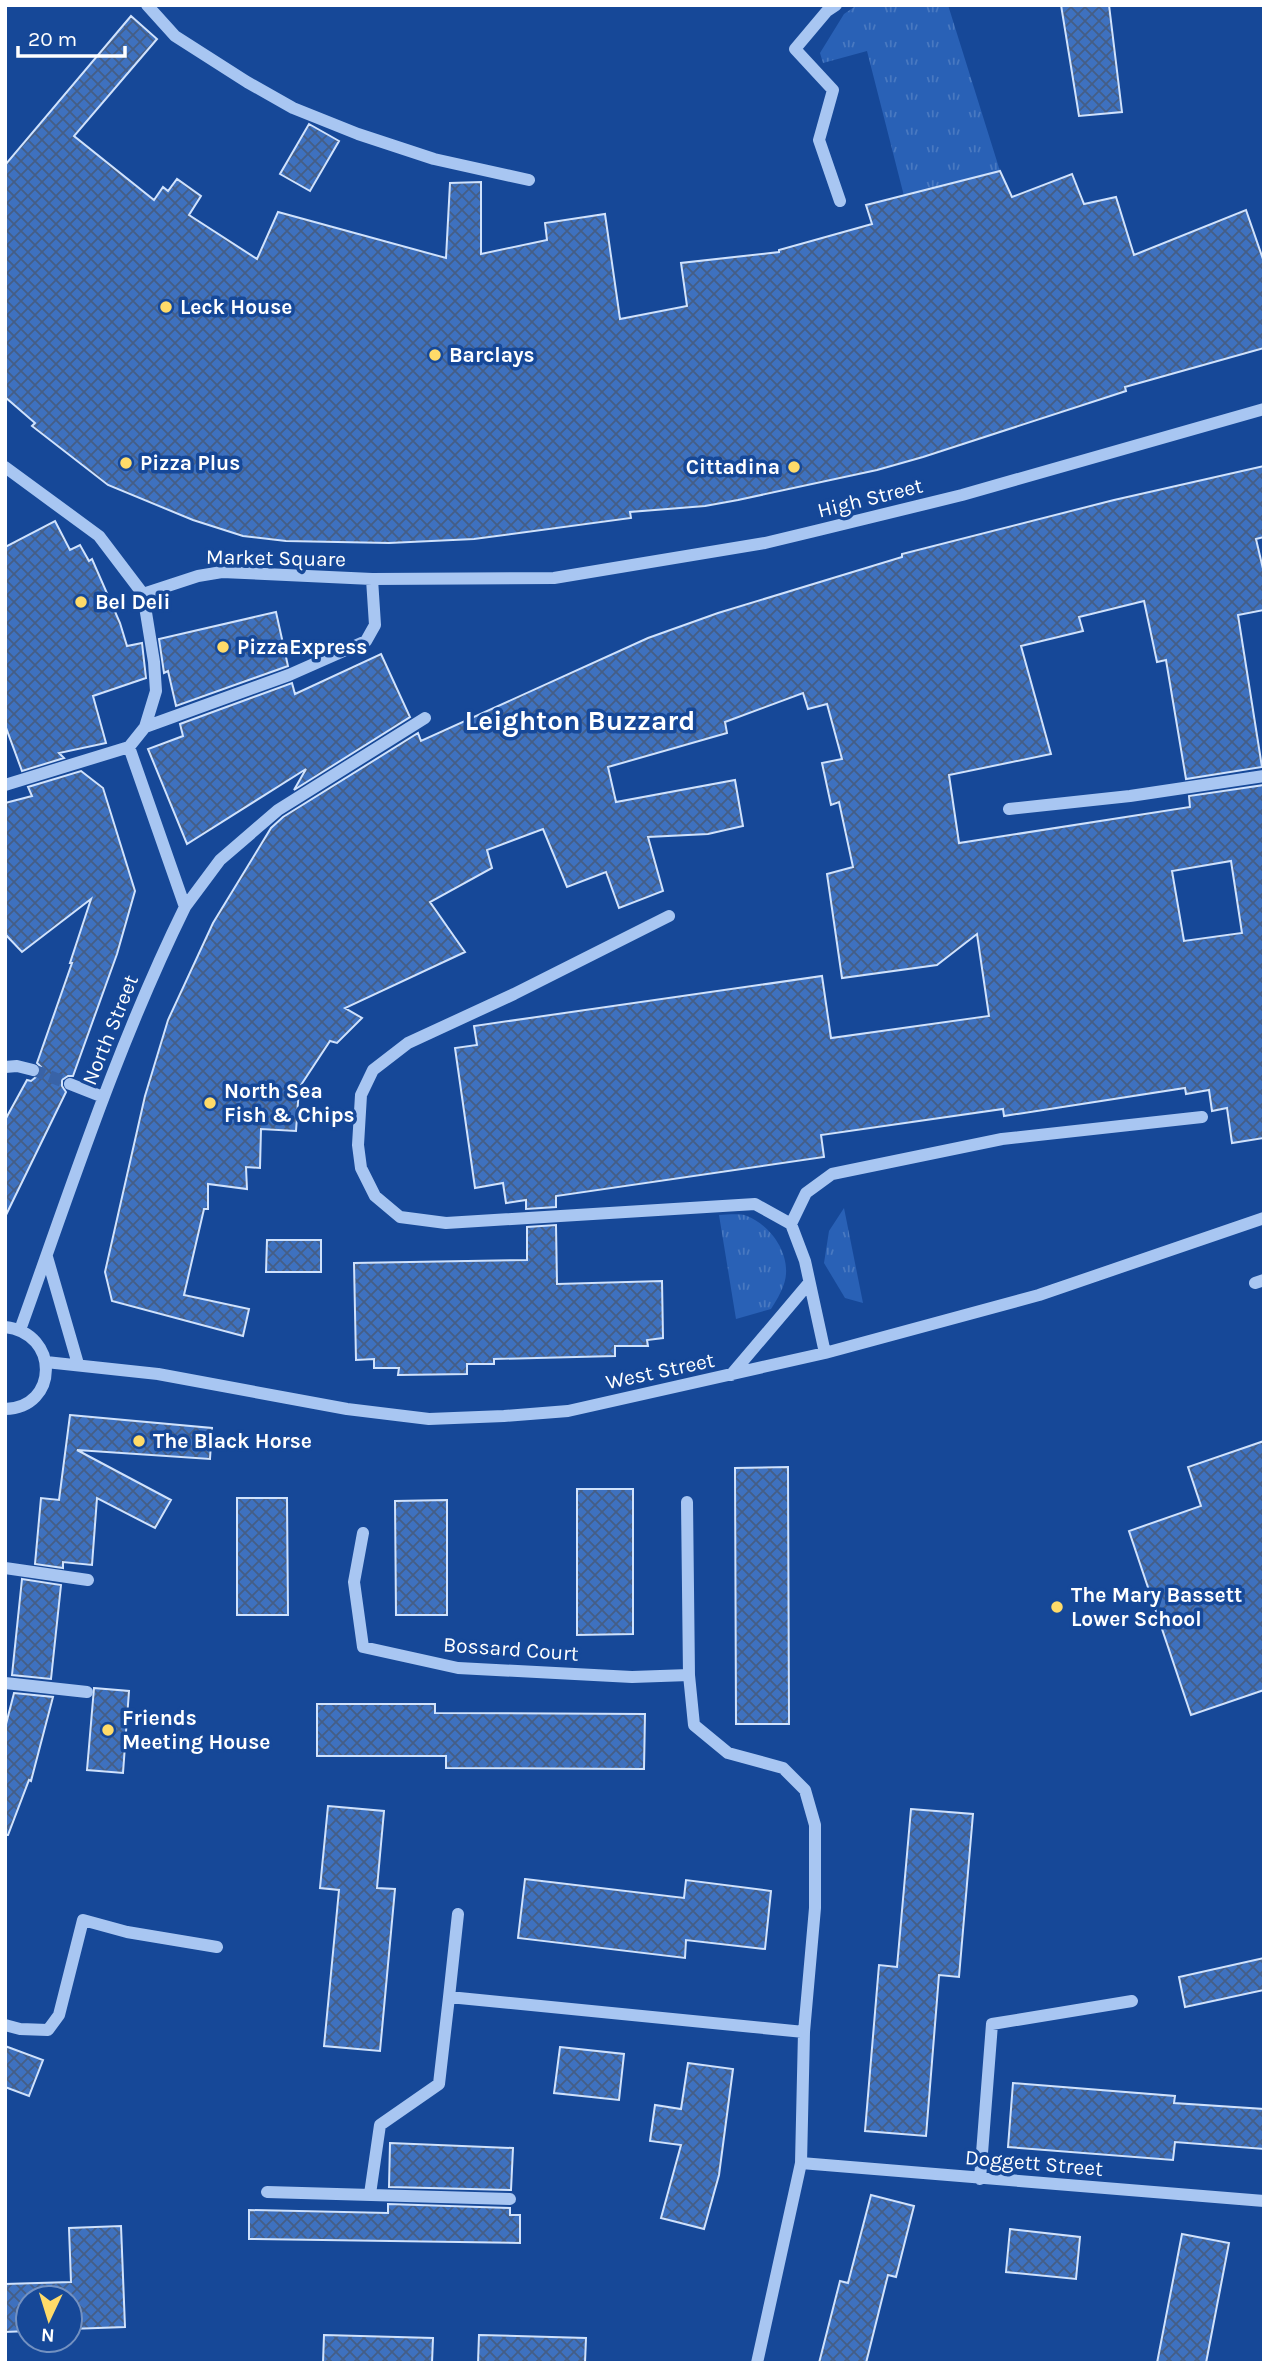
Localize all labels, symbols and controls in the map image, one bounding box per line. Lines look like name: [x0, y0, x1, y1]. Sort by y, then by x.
scale bar: [18, 14, 124, 58]
text: 20 m: [28, 27, 77, 51]
place label: Leck House: [180, 295, 292, 319]
marker: Leck House: [158, 299, 174, 315]
place label: Barclays: [449, 343, 535, 367]
marker: Barclays: [427, 347, 443, 363]
place label: Pizza Plus: [140, 451, 240, 475]
marker: Pizza Plus: [118, 455, 134, 471]
place label: Cittadina: [686, 455, 780, 479]
marker: Cittadina: [786, 459, 802, 475]
street label: High Street: [815, 473, 925, 523]
street label: Market Square: [206, 545, 346, 571]
place label: Bel Deli: [95, 590, 170, 614]
marker: Bel Deli: [73, 594, 89, 610]
place label: PizzaExpress: [237, 635, 367, 659]
marker: PizzaExpress: [215, 639, 231, 655]
district label: Leighton Buzzard: [465, 704, 696, 737]
street label: North Street: [77, 971, 143, 1089]
place label: North Sea Fish & Chips: [224, 1079, 355, 1127]
marker: North Sea Fish & Chips: [202, 1095, 218, 1111]
street label: West Street: [603, 1348, 717, 1394]
place label: The Black Horse: [153, 1429, 312, 1453]
marker: The Black Horse: [131, 1433, 147, 1449]
place label: The Mary Bassett Lower School: [1071, 1583, 1242, 1631]
marker: The Mary Bassett Lower School: [1049, 1599, 1065, 1615]
street label: Bossard Court: [442, 1632, 580, 1666]
place label: Friends Meeting House: [122, 1706, 271, 1754]
marker: Friends Meeting House: [100, 1722, 116, 1738]
street label: Doggett Street: [964, 2145, 1104, 2181]
north arrow: [14, 2284, 84, 2354]
text: N: [40, 2324, 55, 2346]

